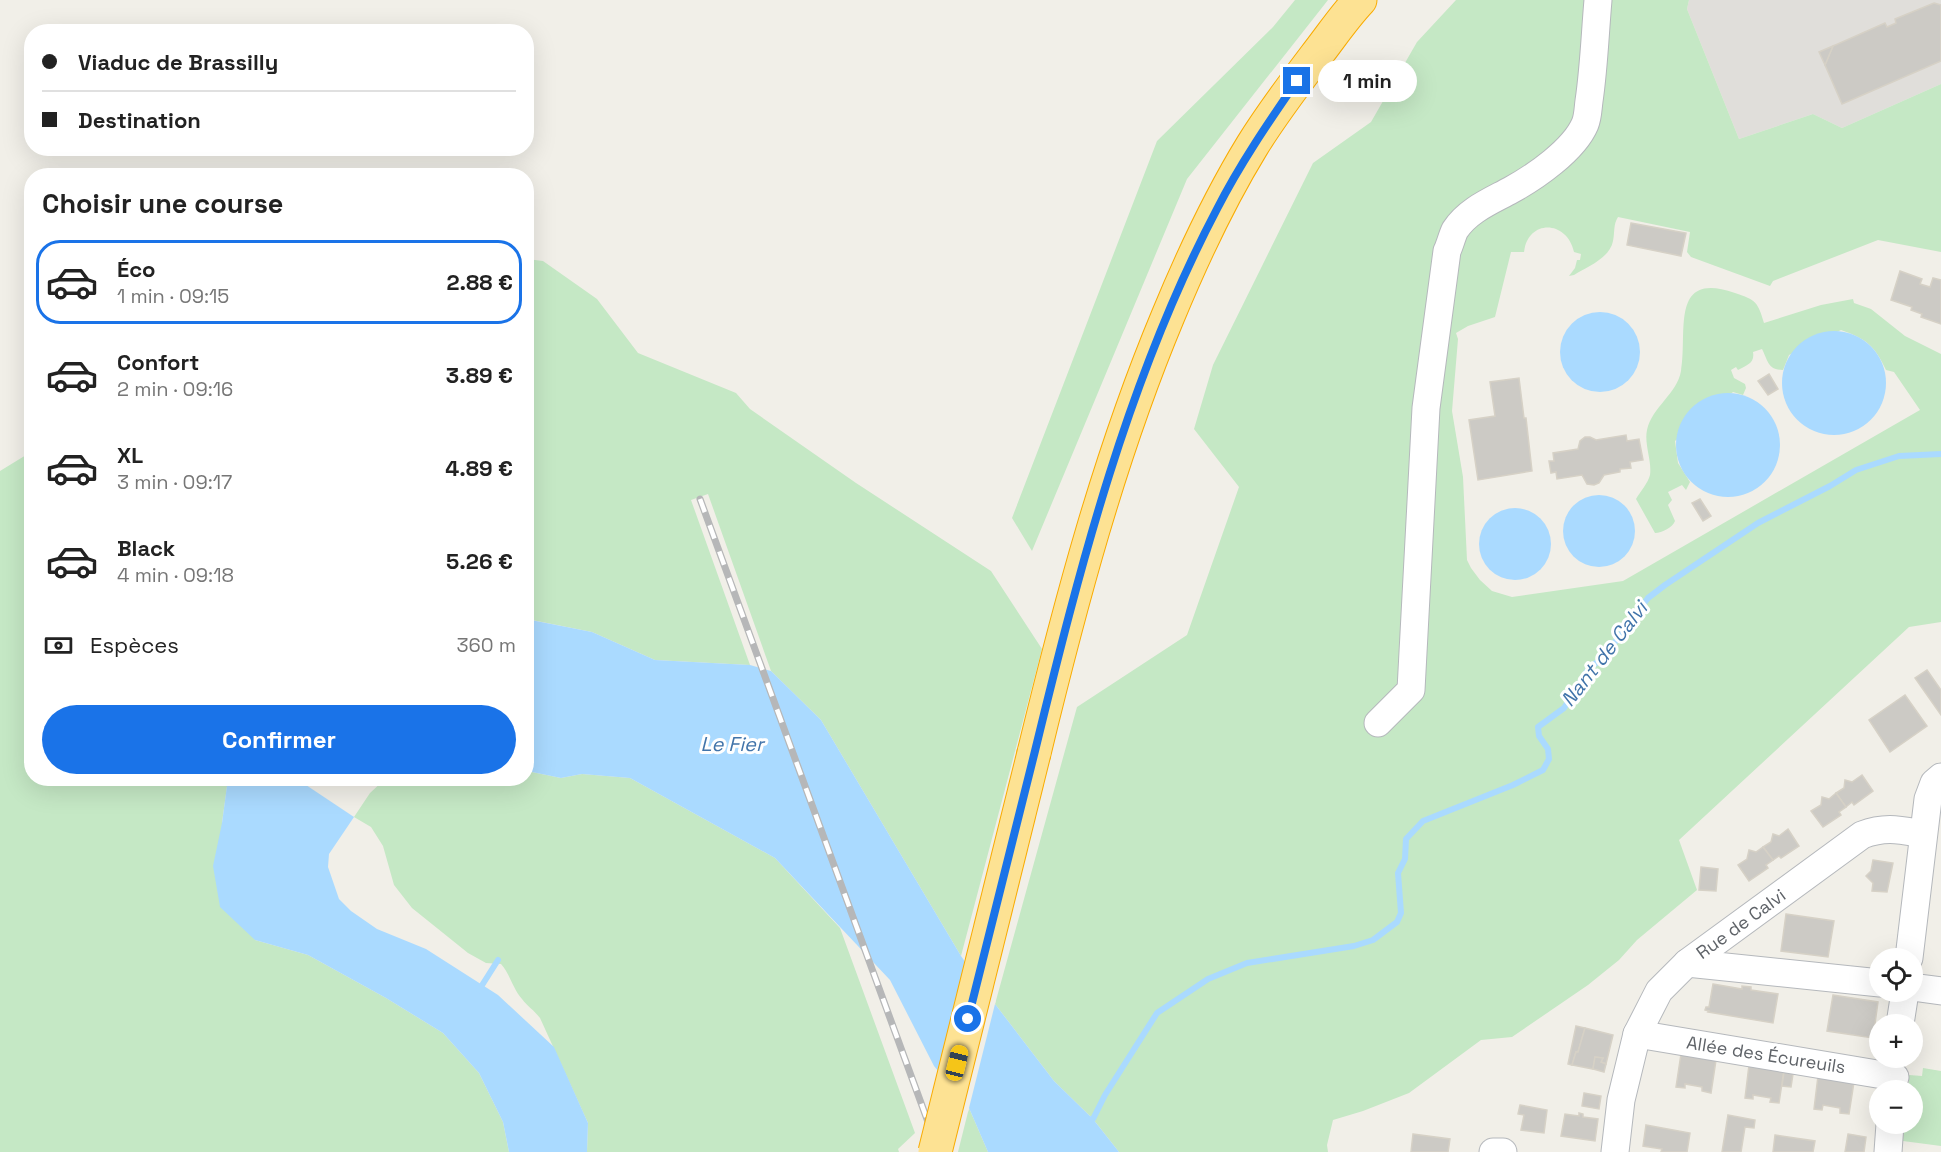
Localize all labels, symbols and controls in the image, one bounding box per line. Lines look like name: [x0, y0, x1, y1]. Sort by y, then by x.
text: Viaduc de Brassilly: [78, 48, 278, 76]
callout: 1 min: [1318, 60, 1417, 102]
route end: [1283, 67, 1310, 94]
text: 1 min: [1343, 68, 1392, 94]
text: Destination: [78, 106, 201, 134]
text: Choisir une course: [42, 186, 283, 221]
icon: car: [45, 255, 99, 309]
text: Éco: [117, 255, 156, 283]
text: 2.88 €: [446, 268, 513, 296]
text: 1 min · 09:15: [117, 283, 229, 309]
icon: car: [45, 348, 99, 402]
text: Confort: [117, 348, 199, 376]
text: 3.89 €: [446, 361, 513, 389]
text: 2 min · 09:16: [117, 376, 233, 402]
icon: car: [45, 441, 99, 495]
text: XL: [117, 441, 143, 469]
text: 4.89 €: [445, 454, 513, 482]
text: 3 min · 09:17: [117, 469, 232, 495]
icon: car: [45, 534, 99, 588]
text: Black: [117, 534, 175, 562]
text: 5.26 €: [446, 547, 513, 575]
text: 4 min · 09:18: [117, 562, 234, 588]
water label: Nant de Calvi: [1555, 595, 1654, 712]
icon: cash: [42, 629, 75, 662]
text: Espèces: [90, 631, 179, 659]
text: 360 m: [457, 632, 516, 658]
button: Confirmer: [42, 705, 516, 774]
water label: Le Fier: [701, 731, 766, 757]
street label: Rue de Calvi: [1691, 883, 1790, 964]
map controls: [1869, 948, 1923, 1134]
button: locate: [1869, 948, 1923, 1002]
route start: [954, 1005, 981, 1032]
button: +: [1869, 1014, 1923, 1068]
street label: Allée des Écureuils: [1685, 1031, 1847, 1078]
car: [944, 1043, 970, 1083]
button: −: [1869, 1080, 1923, 1134]

